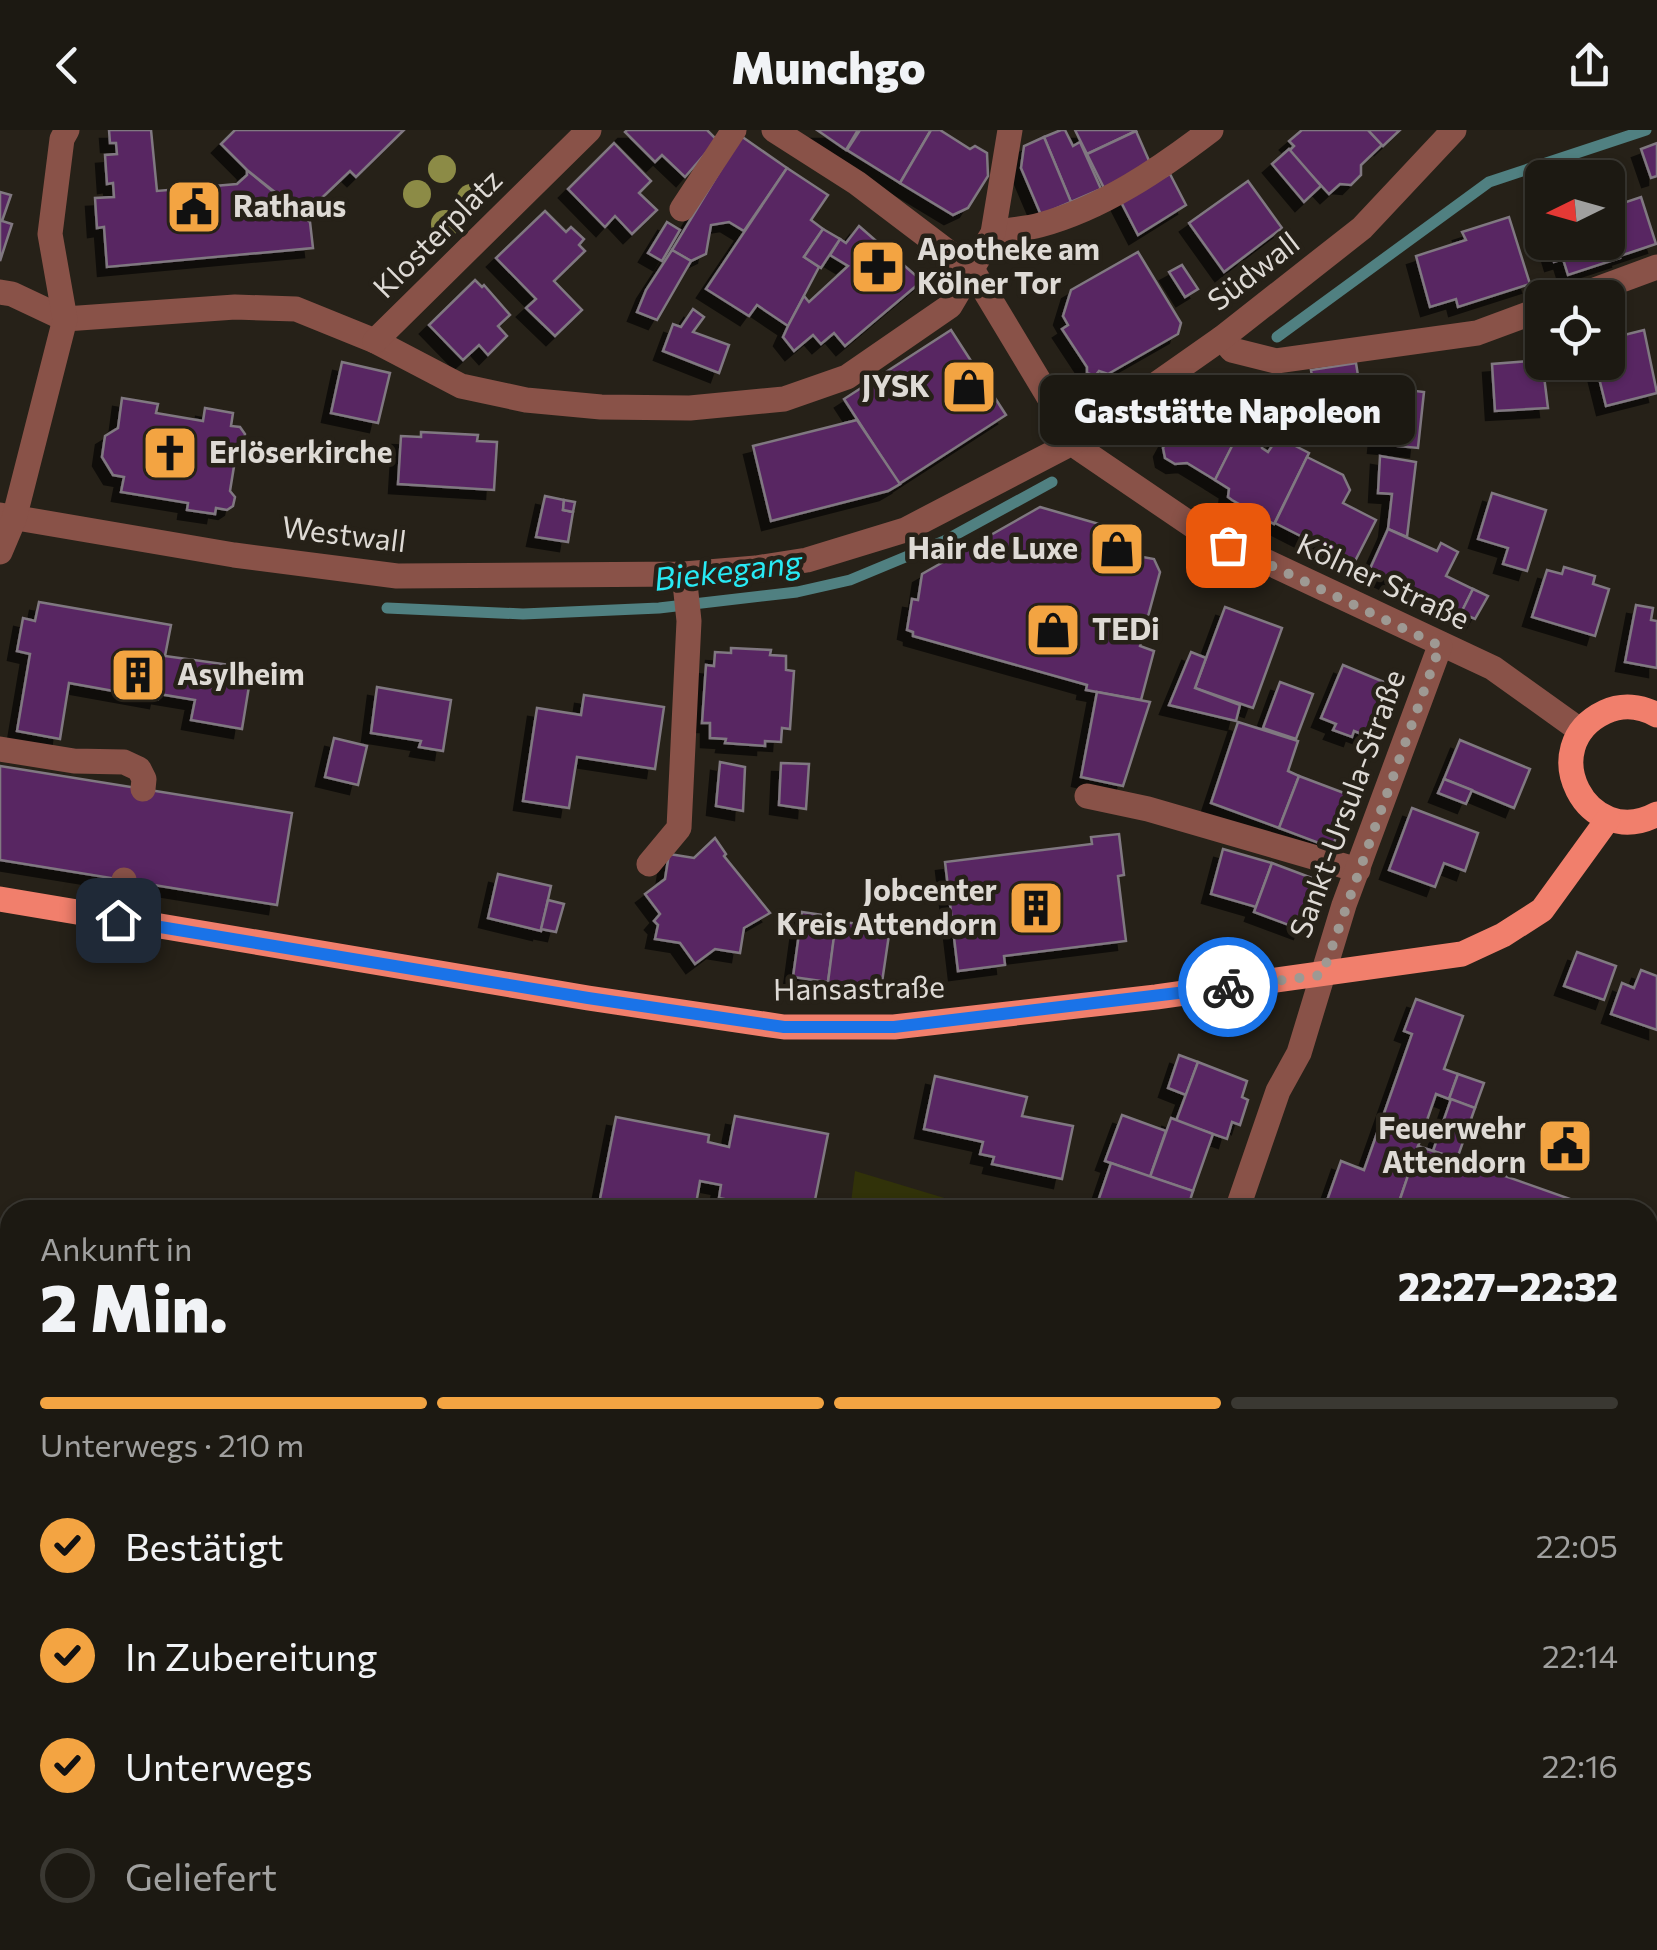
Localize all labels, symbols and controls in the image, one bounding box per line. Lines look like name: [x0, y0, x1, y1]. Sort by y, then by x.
icon: back: [40, 38, 95, 93]
text: Munchgo: [731, 38, 926, 93]
icon: share: [1562, 38, 1617, 93]
street label: Klosterplatz: [364, 160, 508, 304]
north arrow: [1525, 160, 1625, 260]
map controls: [1525, 160, 1625, 380]
public building icon: Rathaus: [164, 177, 224, 237]
place label: Rathaus: [233, 186, 346, 223]
street label: Südwall: [1199, 223, 1306, 317]
place label: Apotheke am Kölner Tor: [917, 229, 1100, 300]
pharmacy icon: Apotheke am Kölner Tor: [848, 237, 908, 297]
button: locate: [1525, 280, 1625, 380]
shop icon: JYSK: [939, 357, 999, 417]
place label: JYSK: [862, 366, 930, 403]
callout: Gaststätte Napoleon: [1040, 375, 1416, 445]
text: Gaststätte Napoleon: [1074, 390, 1381, 430]
church icon: Erlöserkirche: [140, 423, 200, 483]
place label: Erlöserkirche: [209, 432, 392, 469]
pin: [1186, 503, 1271, 588]
street label: Westwall: [280, 507, 409, 558]
icon: bag: [1201, 518, 1256, 573]
shop icon: Hair de Luxe: [1087, 519, 1147, 579]
street label: Kölner Straße: [1292, 524, 1476, 636]
place label: Hair de Luxe: [908, 528, 1078, 565]
water label: Biekegang: [651, 540, 806, 598]
shop icon: TEDi: [1023, 600, 1083, 660]
place label: TEDi: [1092, 609, 1160, 646]
building icon: Asylheim: [108, 645, 168, 705]
place label: Asylheim: [177, 654, 305, 691]
street label: Sankt-Ursula-Straße: [1280, 664, 1411, 942]
place label: Jobcenter Kreis Attendorn: [776, 870, 997, 941]
pin: [76, 878, 161, 963]
building icon: Jobcenter Kreis Attendorn: [1006, 878, 1066, 938]
icon: home: [91, 893, 146, 948]
courier: [1178, 937, 1278, 1037]
icon: bike: [1201, 960, 1256, 1015]
street label: Hansastraße: [773, 967, 945, 1006]
place label: Feuerwehr Attendorn: [1378, 1108, 1526, 1179]
public building icon: Feuerwehr Attendorn: [1535, 1116, 1595, 1176]
text: Ankunft in: [40, 1228, 192, 1268]
text: 22:27–22:32: [1398, 1262, 1618, 1309]
text: 2 Min.: [40, 1266, 228, 1345]
text: Unterwegs · 210 m: [40, 1424, 304, 1464]
icon: check: [40, 1518, 95, 1573]
text: Bestätigt: [125, 1522, 284, 1569]
text: 22:05: [1536, 1525, 1618, 1565]
icon: check: [40, 1628, 95, 1683]
text: In Zubereitung: [125, 1632, 377, 1679]
text: 22:14: [1542, 1635, 1618, 1675]
icon: check: [40, 1738, 95, 1793]
text: Unterwegs: [125, 1742, 313, 1789]
text: 22:16: [1542, 1745, 1618, 1785]
text: Geliefert: [125, 1852, 277, 1899]

